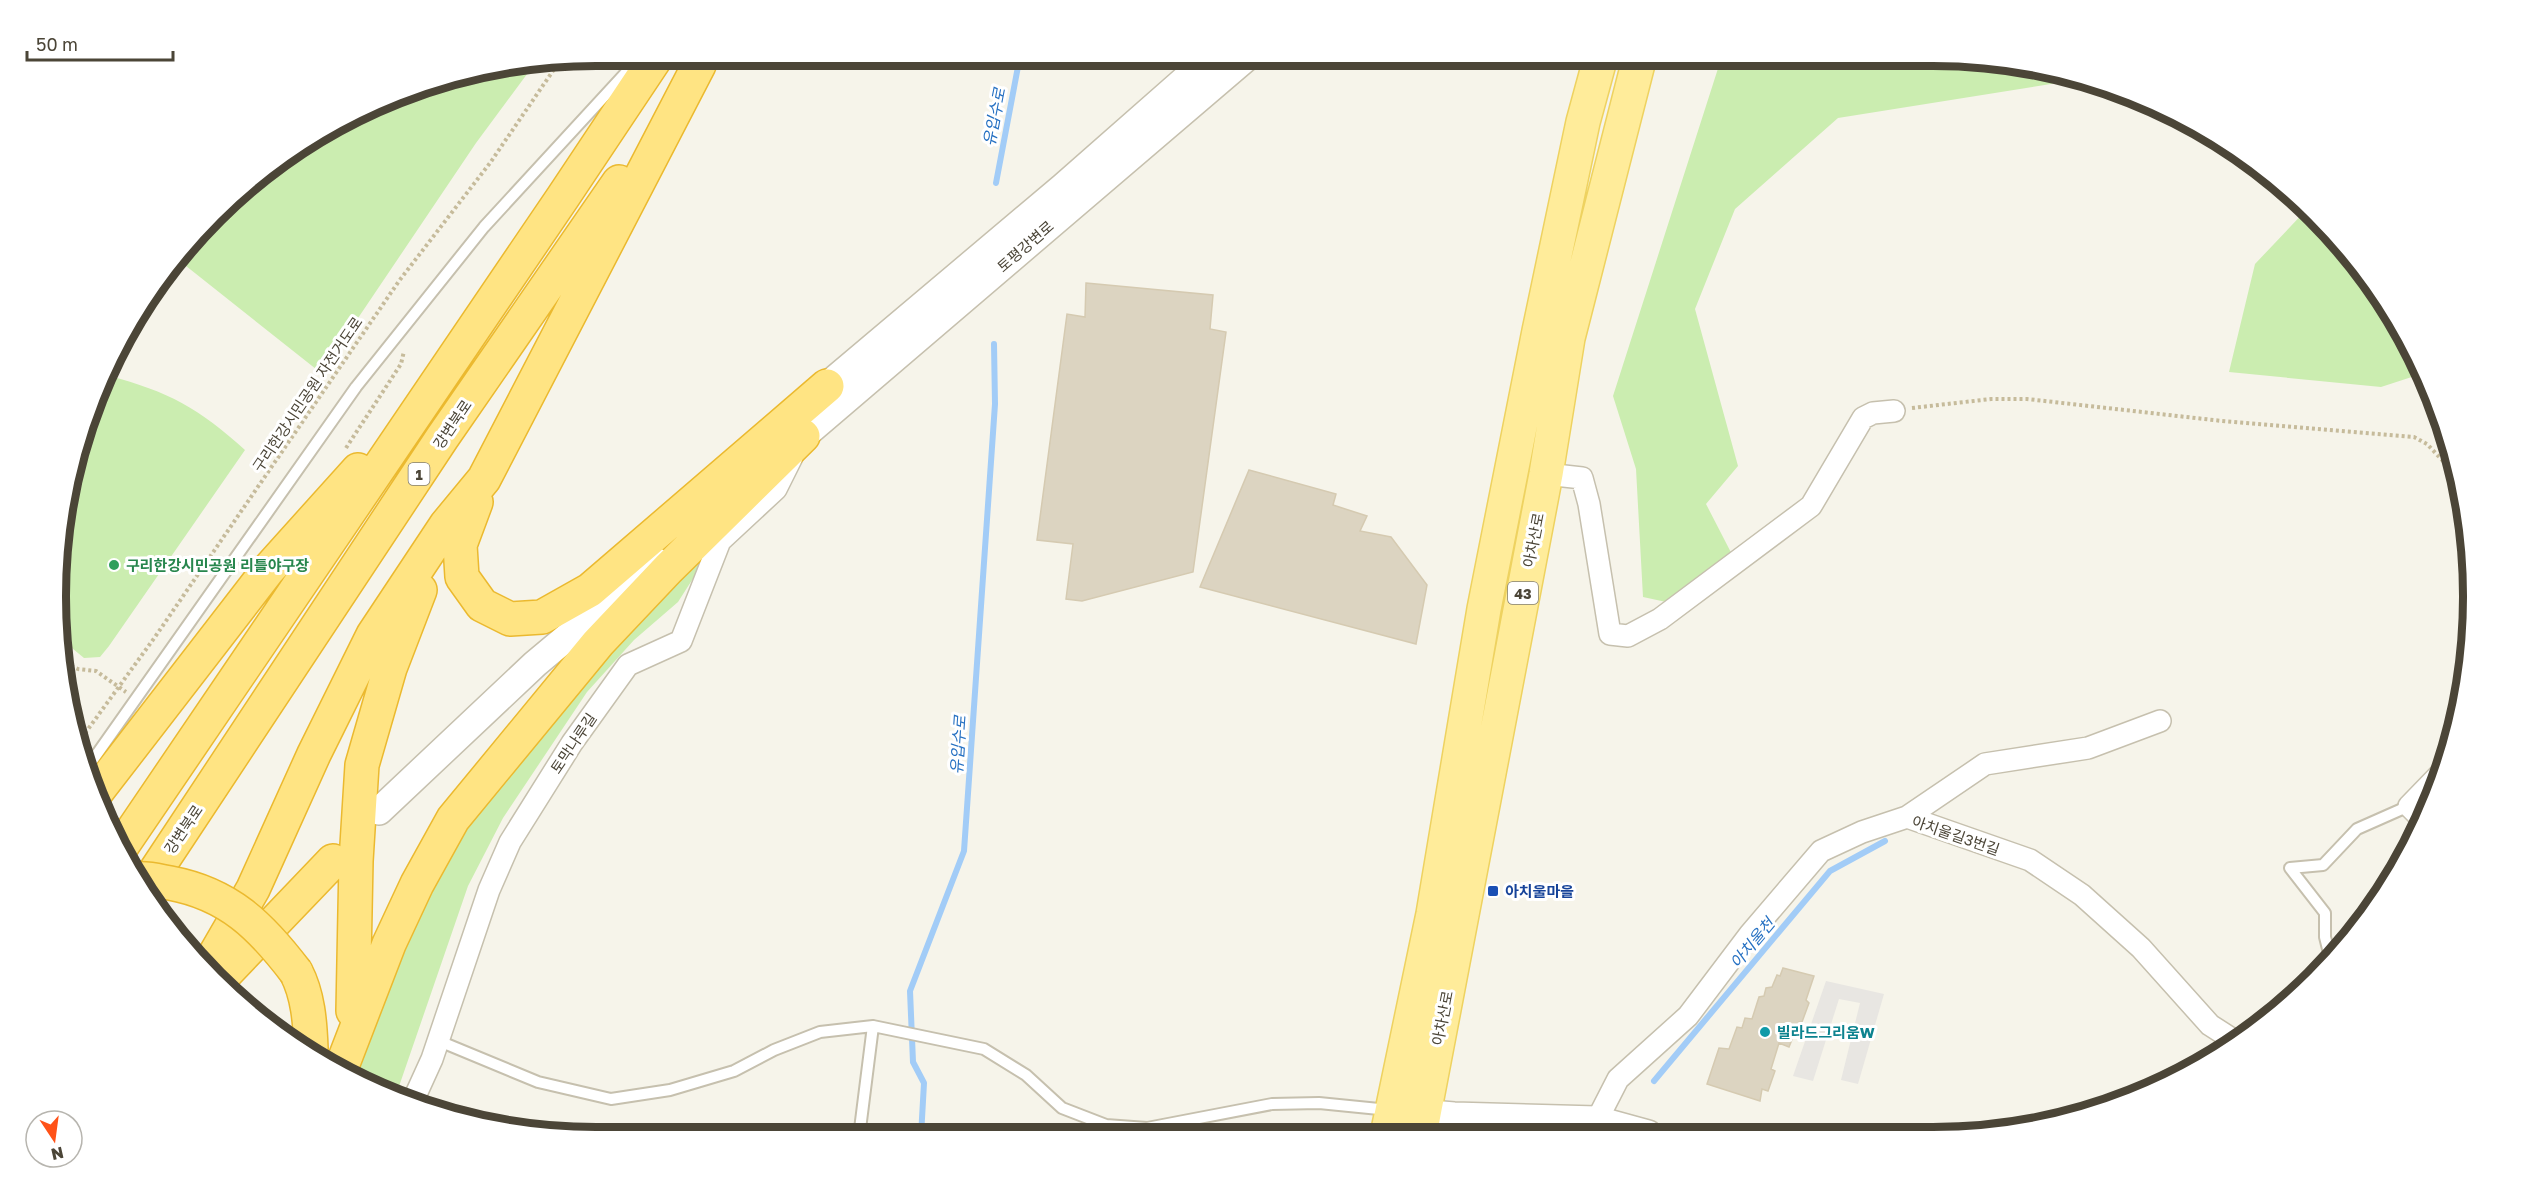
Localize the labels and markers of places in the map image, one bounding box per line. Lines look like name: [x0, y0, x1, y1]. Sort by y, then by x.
place label: 구리한강시민공원 리틀야구장: [126, 556, 309, 574]
marker: 구리한강시민공원 리틀야구장: [107, 558, 121, 572]
place label: 아치울마을: [1505, 882, 1574, 900]
marker: 아치울마을: [1486, 884, 1500, 898]
place label: 빌라드그리움W: [1777, 1023, 1875, 1041]
marker: 빌라드그리움W: [1758, 1025, 1772, 1039]

